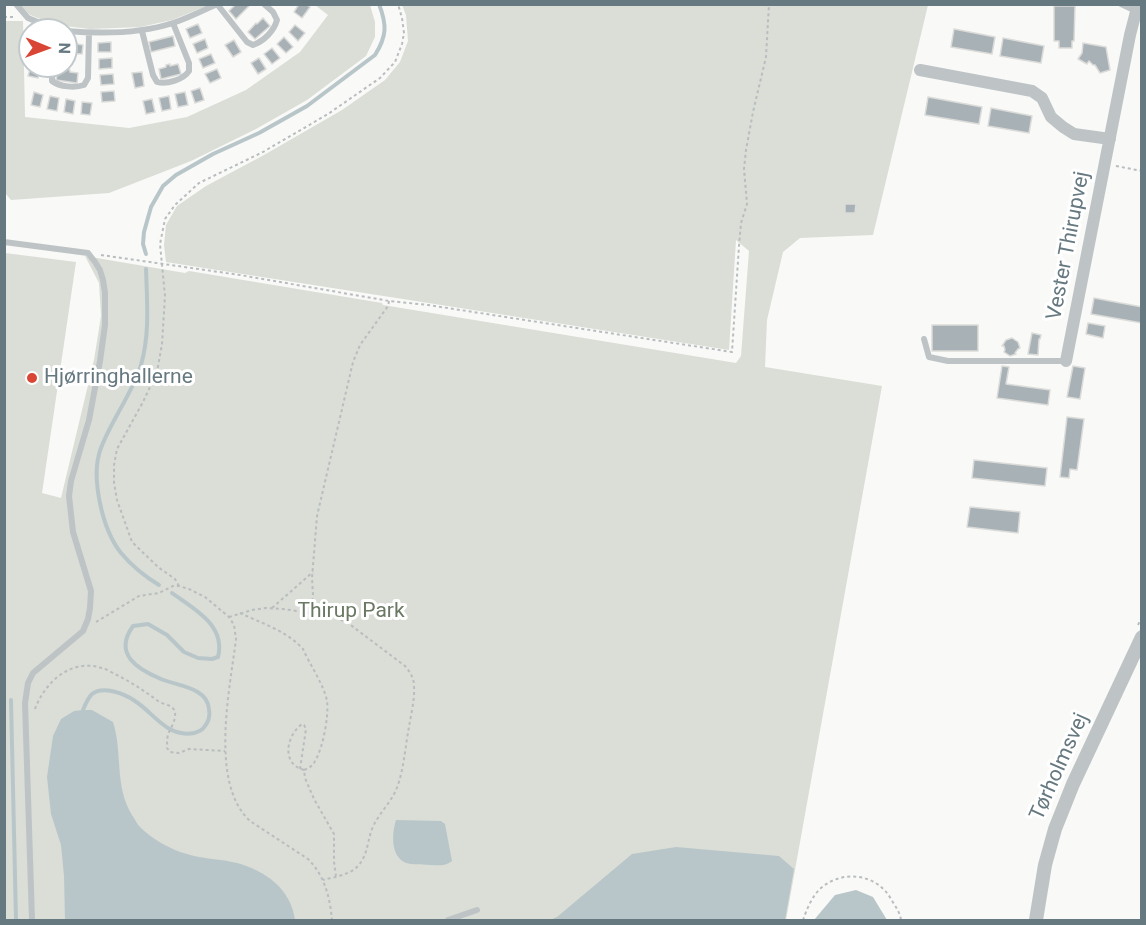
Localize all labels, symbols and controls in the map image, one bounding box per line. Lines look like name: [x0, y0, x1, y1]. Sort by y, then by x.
north arrow: [18, 18, 78, 78]
text: N: [55, 42, 74, 54]
street label: Vester Thirupvej: [1042, 169, 1096, 323]
place label: Hjørringhallerne: [44, 365, 193, 391]
marker: Hjørringhallerne: [25, 371, 39, 385]
park label: Thirup Park: [297, 599, 405, 625]
street label: Tørholmsvej: [1025, 709, 1095, 825]

